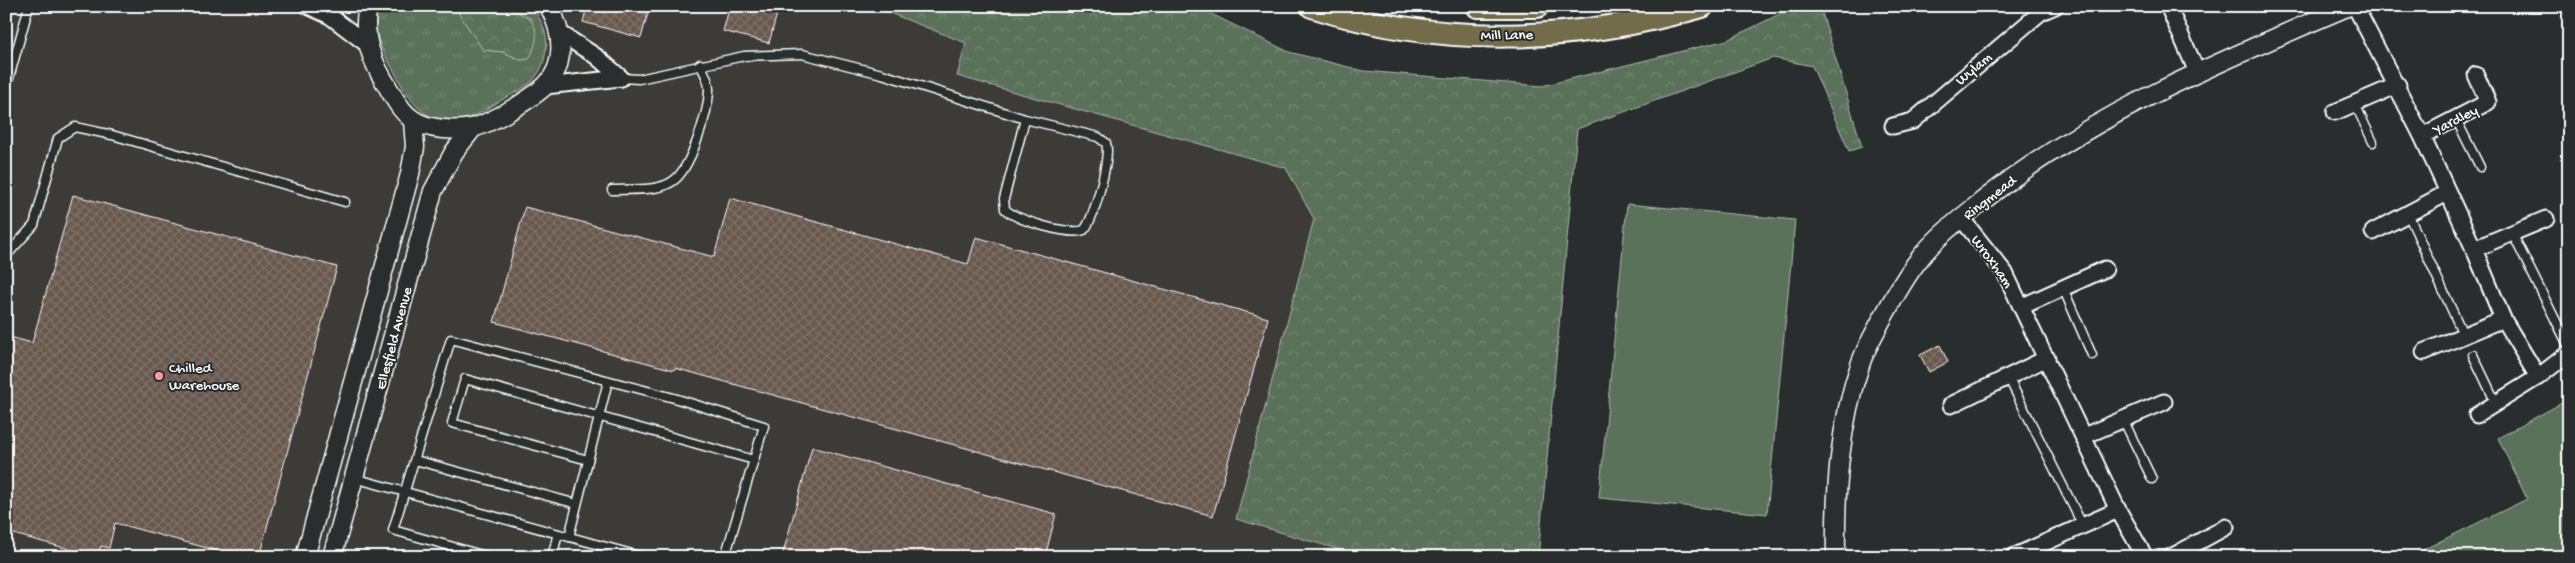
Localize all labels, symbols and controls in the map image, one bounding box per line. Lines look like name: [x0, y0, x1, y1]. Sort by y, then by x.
street label: Mill Lane: [1481, 27, 1534, 45]
street label: Wylam: [1952, 49, 1997, 90]
street label: Yardley: [2429, 102, 2482, 141]
street label: Ringmead: [1960, 172, 2021, 225]
street label: Wroxham: [1966, 232, 2017, 292]
street label: Ellesfield Avenue: [373, 285, 417, 392]
place label: Chilled Warehouse: [169, 360, 240, 395]
marker: Chilled Warehouse: [153, 370, 165, 382]

